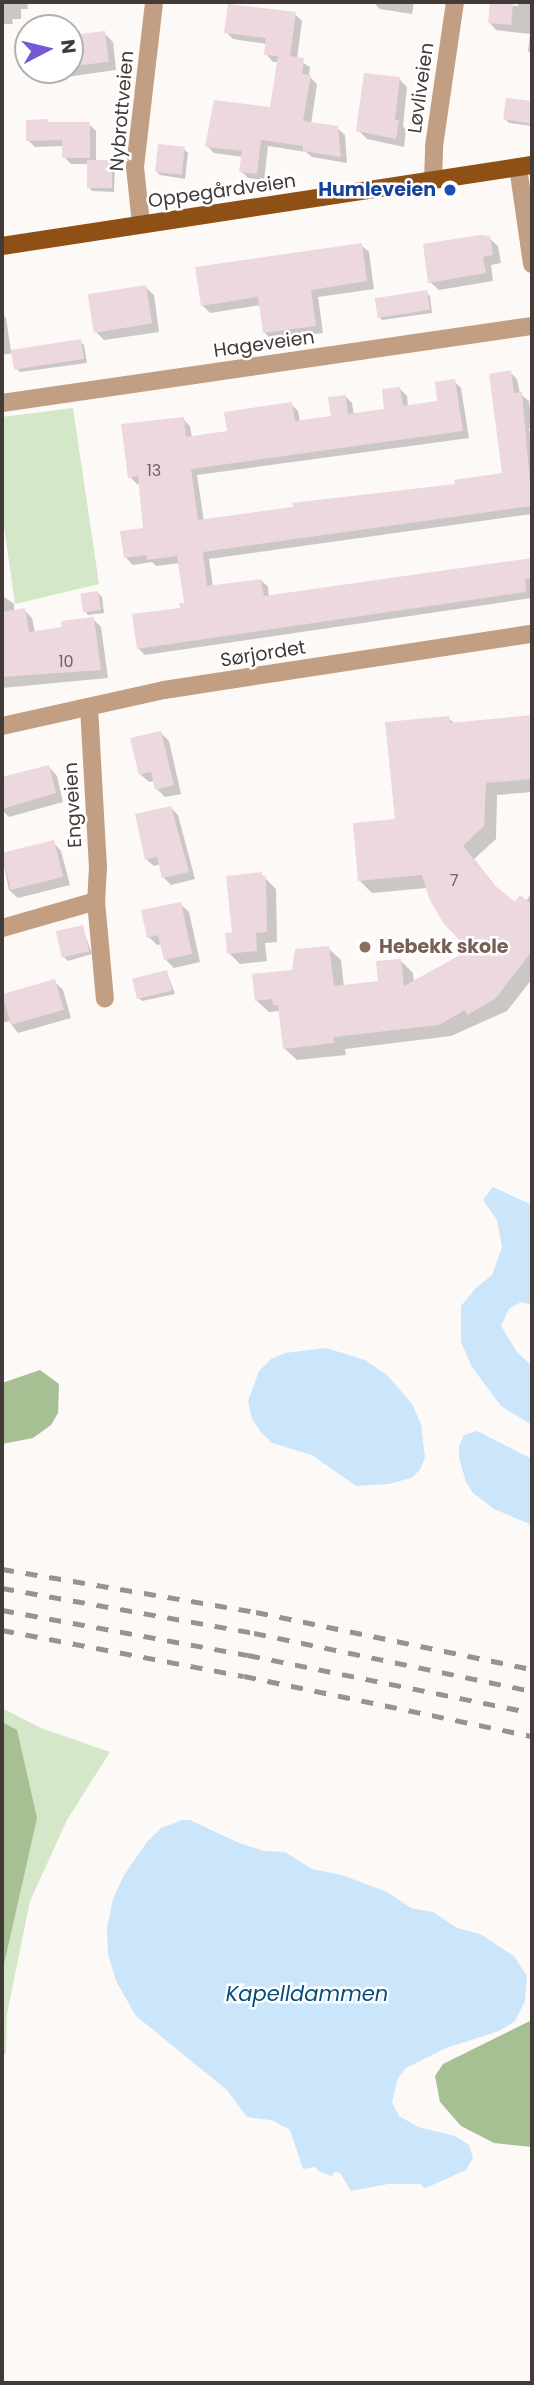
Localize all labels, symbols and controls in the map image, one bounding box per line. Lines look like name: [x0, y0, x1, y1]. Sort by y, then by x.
north arrow: [14, 14, 84, 84]
text: N: [54, 38, 83, 55]
street label: Løvliveien: [403, 41, 439, 135]
street label: Nybrottveien: [105, 50, 139, 172]
street label: Oppegårdveien: [147, 169, 297, 213]
place label: Humleveien: [318, 179, 436, 201]
marker: Humleveien: [442, 182, 458, 198]
street label: Hageveien: [212, 326, 316, 362]
house number: 13: [147, 461, 161, 481]
street label: Sørjordet: [219, 636, 307, 672]
house number: 10: [58, 652, 74, 672]
street label: Engveien: [59, 762, 87, 848]
house number: 7: [450, 871, 458, 891]
place label: Hebekk skole: [379, 936, 508, 958]
marker: Hebekk skole: [357, 939, 373, 955]
water label: Kapelldammen: [226, 1981, 388, 2007]

